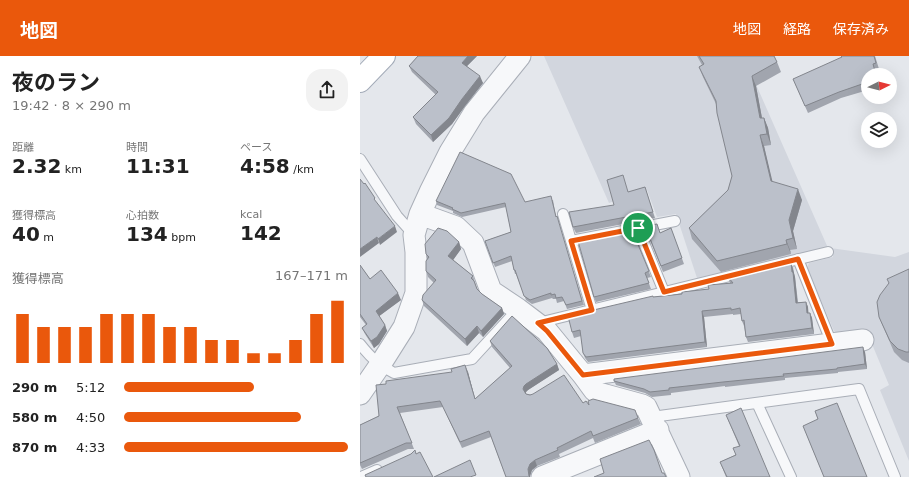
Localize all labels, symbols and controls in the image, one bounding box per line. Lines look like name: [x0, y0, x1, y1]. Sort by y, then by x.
text: 地図: [20, 19, 58, 41]
text: 地図: [733, 21, 761, 37]
text: 経路: [783, 21, 811, 37]
text: 保存済み: [833, 21, 889, 37]
north arrow: [861, 68, 897, 104]
map controls: [861, 68, 897, 148]
button: share: [306, 69, 348, 111]
text: 夜のラン: [12, 70, 100, 95]
text: 19:42 · 8 × 290 m: [12, 98, 131, 113]
button: layers: [861, 112, 897, 148]
text: 距離: [12, 141, 34, 154]
text: 時間: [126, 141, 148, 154]
text: ペース: [240, 141, 272, 154]
text: 2.32: [12, 154, 61, 178]
text: 11:31: [126, 154, 190, 178]
text: 4:58: [240, 154, 290, 178]
text: km: [61, 163, 82, 176]
text: /km: [290, 163, 314, 176]
text: kcal: [240, 208, 262, 221]
text: 獲得標高: [12, 209, 56, 222]
text: 心拍数: [126, 209, 159, 222]
pin: [621, 211, 655, 245]
icon: arrive: [627, 217, 649, 239]
text: 142: [240, 221, 282, 245]
text: 40: [12, 222, 40, 246]
text: 134: [126, 222, 168, 246]
text: m: [40, 231, 54, 244]
text: bpm: [168, 231, 196, 244]
text: 167–171 m: [275, 268, 348, 283]
text: 獲得標高: [12, 271, 64, 286]
text: 290 m: [12, 380, 57, 395]
text: 5:12: [76, 380, 105, 395]
text: 580 m: [12, 410, 57, 425]
text: 4:50: [76, 410, 105, 425]
text: 870 m: [12, 440, 57, 455]
text: 4:33: [76, 440, 105, 455]

